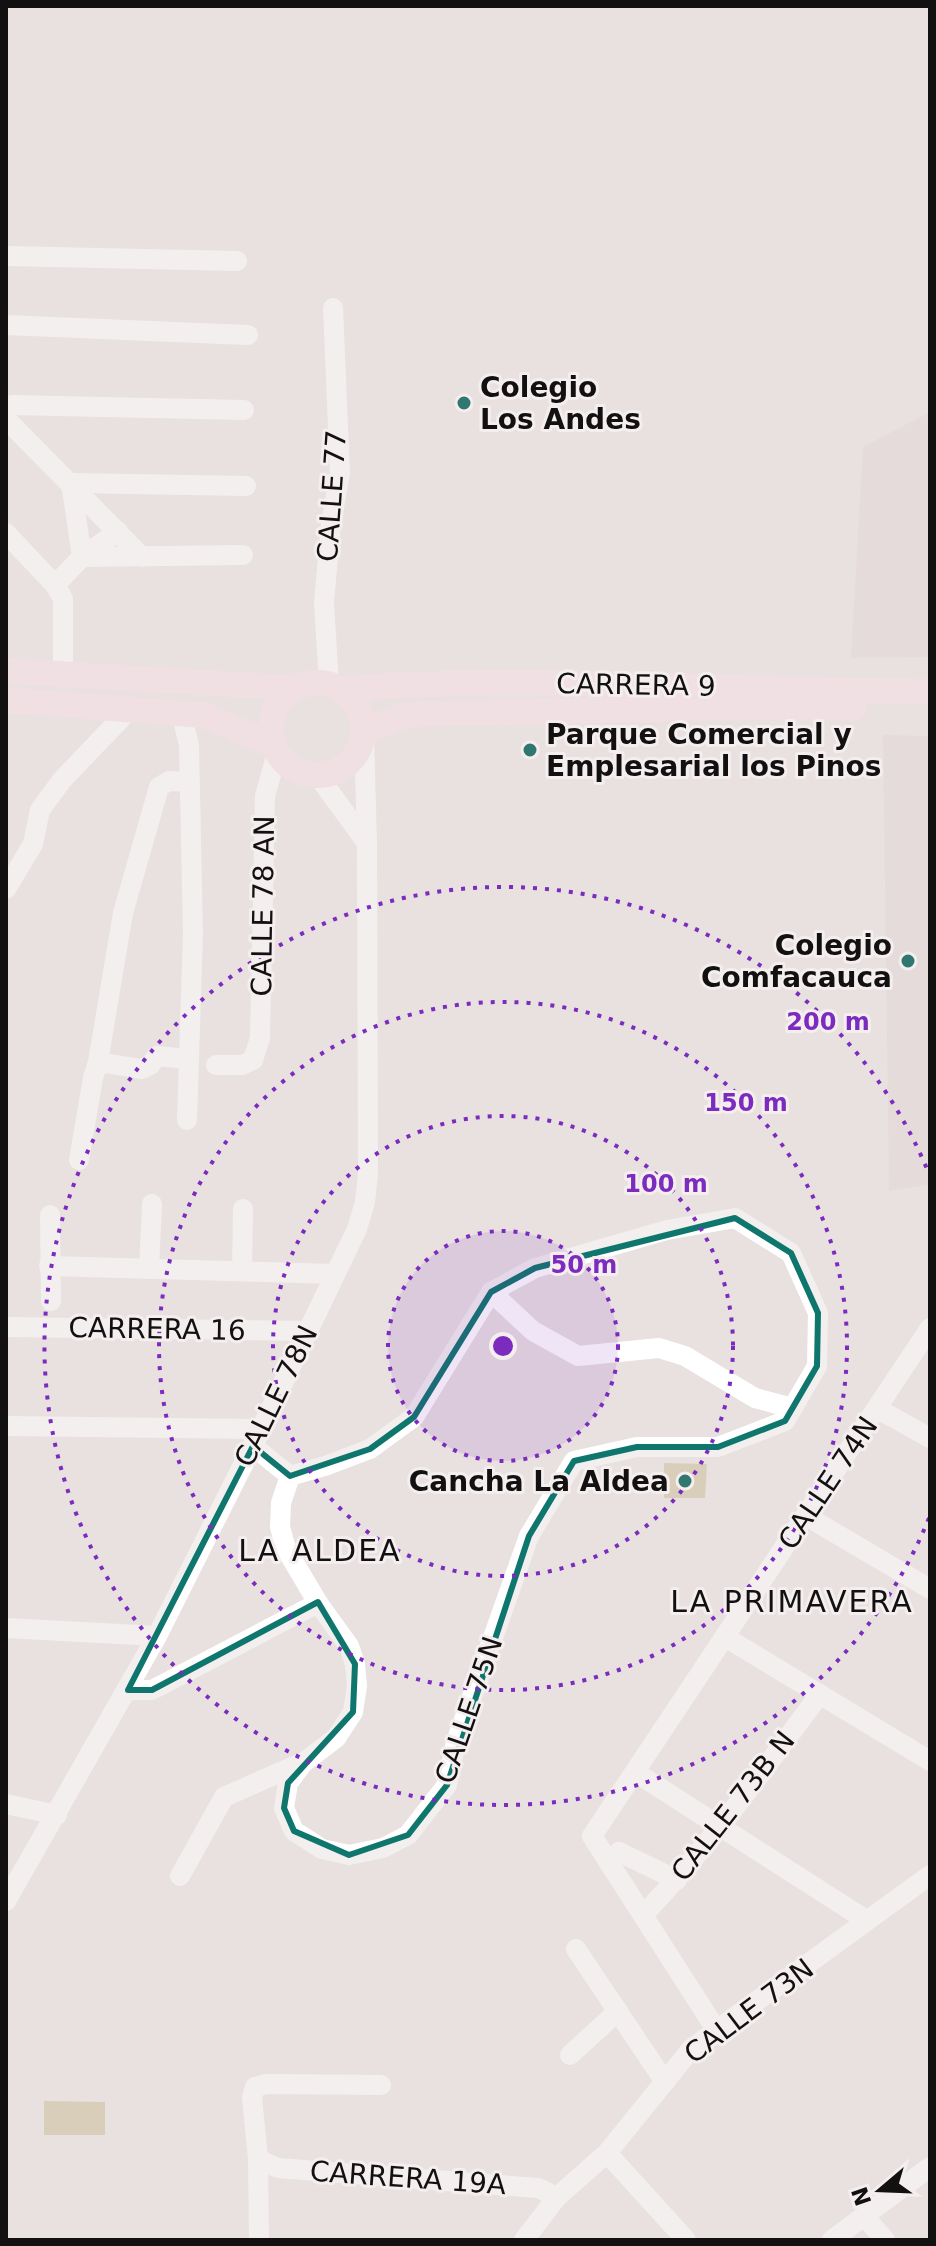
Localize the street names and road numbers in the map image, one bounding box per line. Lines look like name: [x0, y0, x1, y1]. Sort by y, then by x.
street label: CALLE 77: [311, 429, 353, 563]
street label: CARRERA 9: [556, 667, 716, 703]
street label: CALLE 78 AN: [245, 815, 281, 997]
street label: CARRERA 16: [68, 1311, 246, 1347]
street label: CALLE 78N: [228, 1320, 324, 1472]
street label: CALLE 74N: [772, 1410, 884, 1556]
street label: CALLE 75N: [428, 1632, 510, 1788]
street label: CALLE 73B N: [664, 1724, 802, 1888]
street label: CALLE 73N: [678, 1952, 820, 2070]
street label: CARRERA 19A: [309, 2155, 507, 2201]

